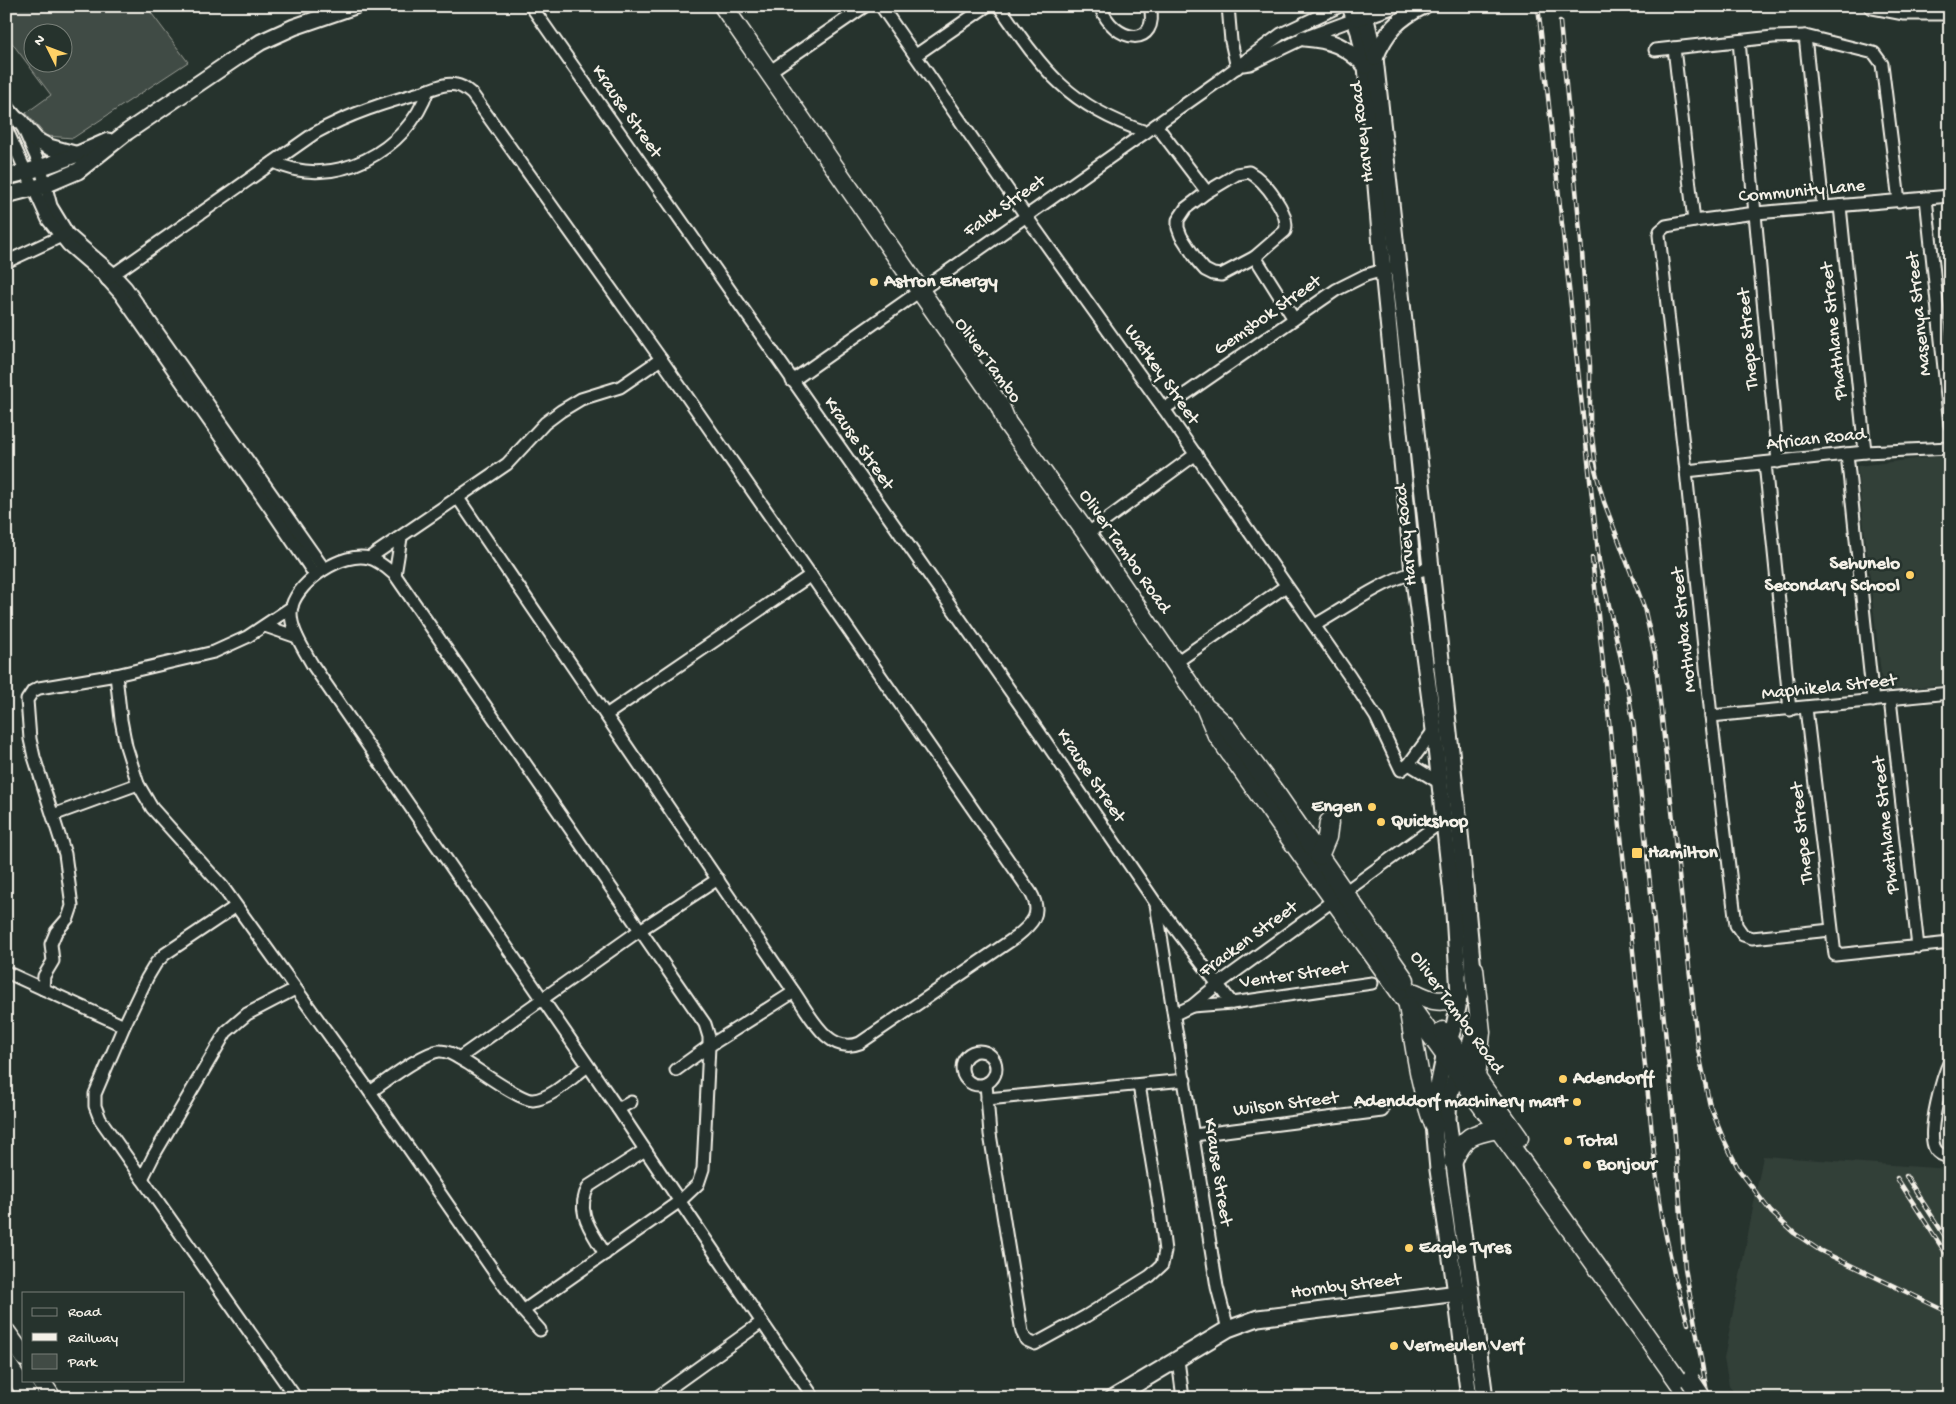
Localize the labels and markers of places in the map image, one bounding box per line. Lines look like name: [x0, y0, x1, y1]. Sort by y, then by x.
place label: Astron Energy: [883, 271, 998, 294]
marker: Astron Energy: [868, 276, 880, 288]
place label: Sehunelo Secondary School: [1764, 553, 1900, 598]
marker: Sehunelo Secondary School: [1904, 569, 1916, 581]
place label: Engen: [1311, 796, 1363, 819]
marker: Engen: [1366, 801, 1378, 813]
place label: Quickshop: [1391, 811, 1469, 834]
marker: Quickshop: [1375, 816, 1387, 828]
place label: Hamilton: [1648, 842, 1719, 865]
marker: Hamilton: [1630, 846, 1644, 860]
place label: Adendorff: [1572, 1068, 1656, 1091]
marker: Adendorff: [1557, 1073, 1569, 1085]
place label: Adenddorf machinery mart: [1353, 1091, 1569, 1114]
marker: Adenddorf machinery mart: [1571, 1096, 1583, 1108]
place label: Total: [1576, 1130, 1618, 1153]
marker: Total: [1562, 1135, 1574, 1147]
place label: Bonjour: [1596, 1154, 1659, 1177]
marker: Bonjour: [1581, 1159, 1593, 1171]
place label: Eagle Tyres: [1419, 1237, 1512, 1260]
marker: Eagle Tyres: [1403, 1242, 1415, 1254]
place label: Vermeulen Verf: [1403, 1335, 1526, 1358]
marker: Vermeulen Verf: [1388, 1340, 1400, 1352]

